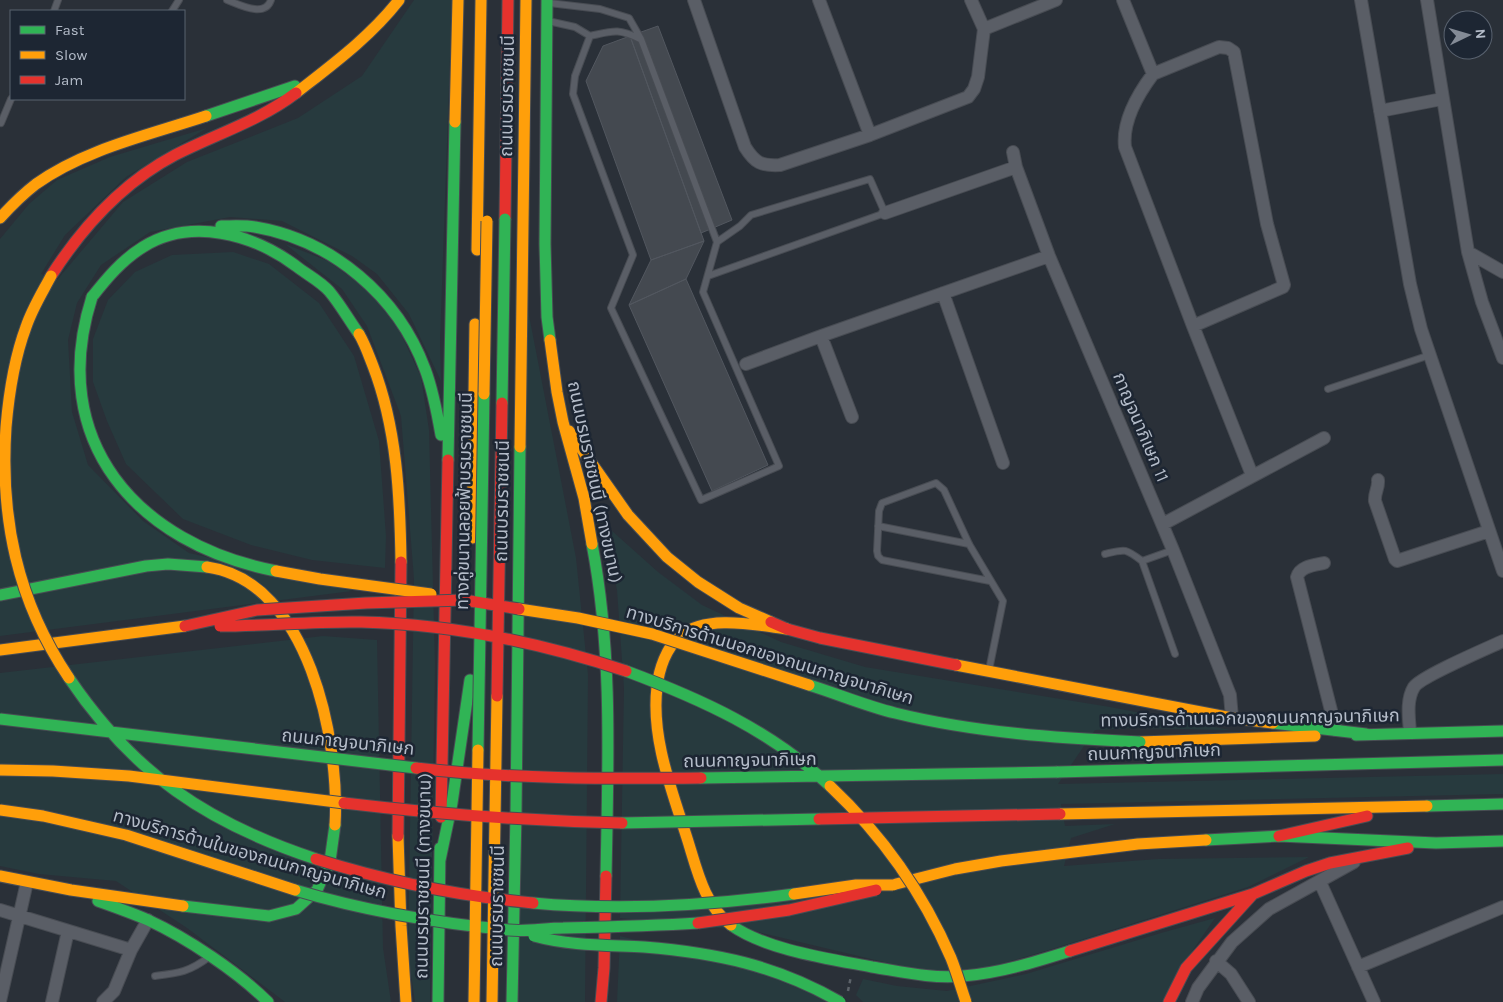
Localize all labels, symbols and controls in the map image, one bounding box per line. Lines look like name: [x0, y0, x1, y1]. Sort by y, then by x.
legend: [10, 10, 185, 100]
north arrow: [1443, 10, 1493, 60]
text: Fast: [55, 21, 85, 39]
text: N: [1472, 28, 1489, 40]
street label: ถนนบรมราชชนนี: [495, 35, 519, 157]
text: Slow: [55, 46, 87, 64]
text: Jam: [55, 71, 83, 89]
street label: กาญจนาภิเษก 11: [1108, 369, 1174, 485]
street label: ถนนบรมราชชนนี (ทางขนาน): [563, 379, 627, 585]
street label: ทางคู่ขนานลอยฟ้าบรมราชชนนี: [451, 392, 478, 610]
street label: ถนนบรมราชชนนี: [490, 440, 514, 562]
street label: ทางบริการด้านนอกของถนนกาญจนาภิเษก: [624, 601, 916, 709]
street label: ทางบริการด้านนอกของถนนกาญจนาภิเษก: [1100, 704, 1400, 732]
street label: ถนนกาญจนาภิเษก: [280, 724, 416, 760]
street label: ถนนกาญจนาภิเษก: [1087, 739, 1221, 765]
street label: ถนนกาญจนาภิเษก: [683, 748, 817, 772]
street label: ถนนบรมราชชนนี (ทางขนาน): [410, 773, 436, 979]
street label: ทางบริการด้านในของถนนกาญจนาภิเษก: [111, 804, 389, 904]
street label: ถนนบรมราชชนนี: [485, 845, 509, 967]

